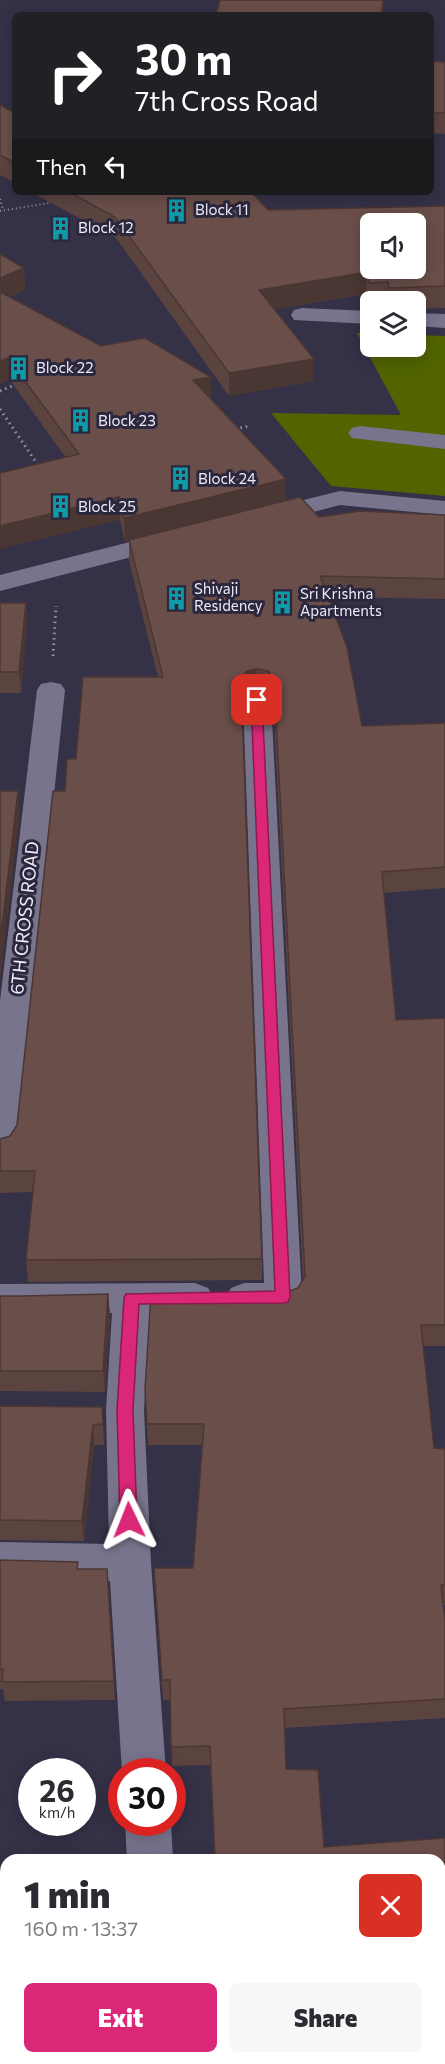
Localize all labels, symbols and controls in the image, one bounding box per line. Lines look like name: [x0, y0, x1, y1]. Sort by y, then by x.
text: 30 m: [135, 32, 232, 84]
icon: right: [36, 36, 114, 114]
text: 7th Cross Road: [135, 84, 318, 117]
icon: left: [99, 150, 132, 183]
text: Then: [36, 153, 87, 180]
building icon: Block 11: [164, 197, 190, 223]
place label: Block 11: [195, 200, 249, 218]
map controls: [360, 213, 426, 357]
button: sound: [360, 213, 426, 279]
building icon: Block 12: [47, 215, 73, 241]
place label: Block 12: [78, 218, 134, 236]
button: layers: [360, 291, 426, 357]
building icon: Block 22: [5, 355, 31, 381]
place label: Block 22: [36, 358, 94, 376]
building icon: Block 23: [67, 408, 93, 434]
place label: Block 23: [98, 411, 156, 429]
building icon: Block 24: [167, 466, 193, 492]
place label: Block 24: [198, 469, 256, 487]
building icon: Block 25: [47, 494, 73, 520]
place label: Block 25: [78, 497, 136, 515]
place label: Shivaji Residency: [194, 579, 263, 614]
place label: Sri Krishna Apartments: [300, 584, 382, 619]
building icon: Shivaji Residency: [163, 585, 189, 611]
building icon: Sri Krishna Apartments: [269, 590, 295, 616]
pin: [231, 674, 282, 725]
icon: arrive: [240, 683, 273, 716]
street label: 6TH CROSS ROAD: [5, 840, 43, 995]
position arrow: [97, 1488, 161, 1552]
speed limit sign: 30: [108, 1758, 186, 1836]
text: 26: [39, 1771, 75, 1808]
text: km/h: [39, 1803, 75, 1821]
text: 1 min: [24, 1871, 110, 1915]
button: close: [359, 1874, 422, 1937]
text: 160 m · 13:37: [24, 1916, 138, 1940]
button: Exit: [24, 1983, 217, 2052]
button: Share: [229, 1983, 422, 2052]

